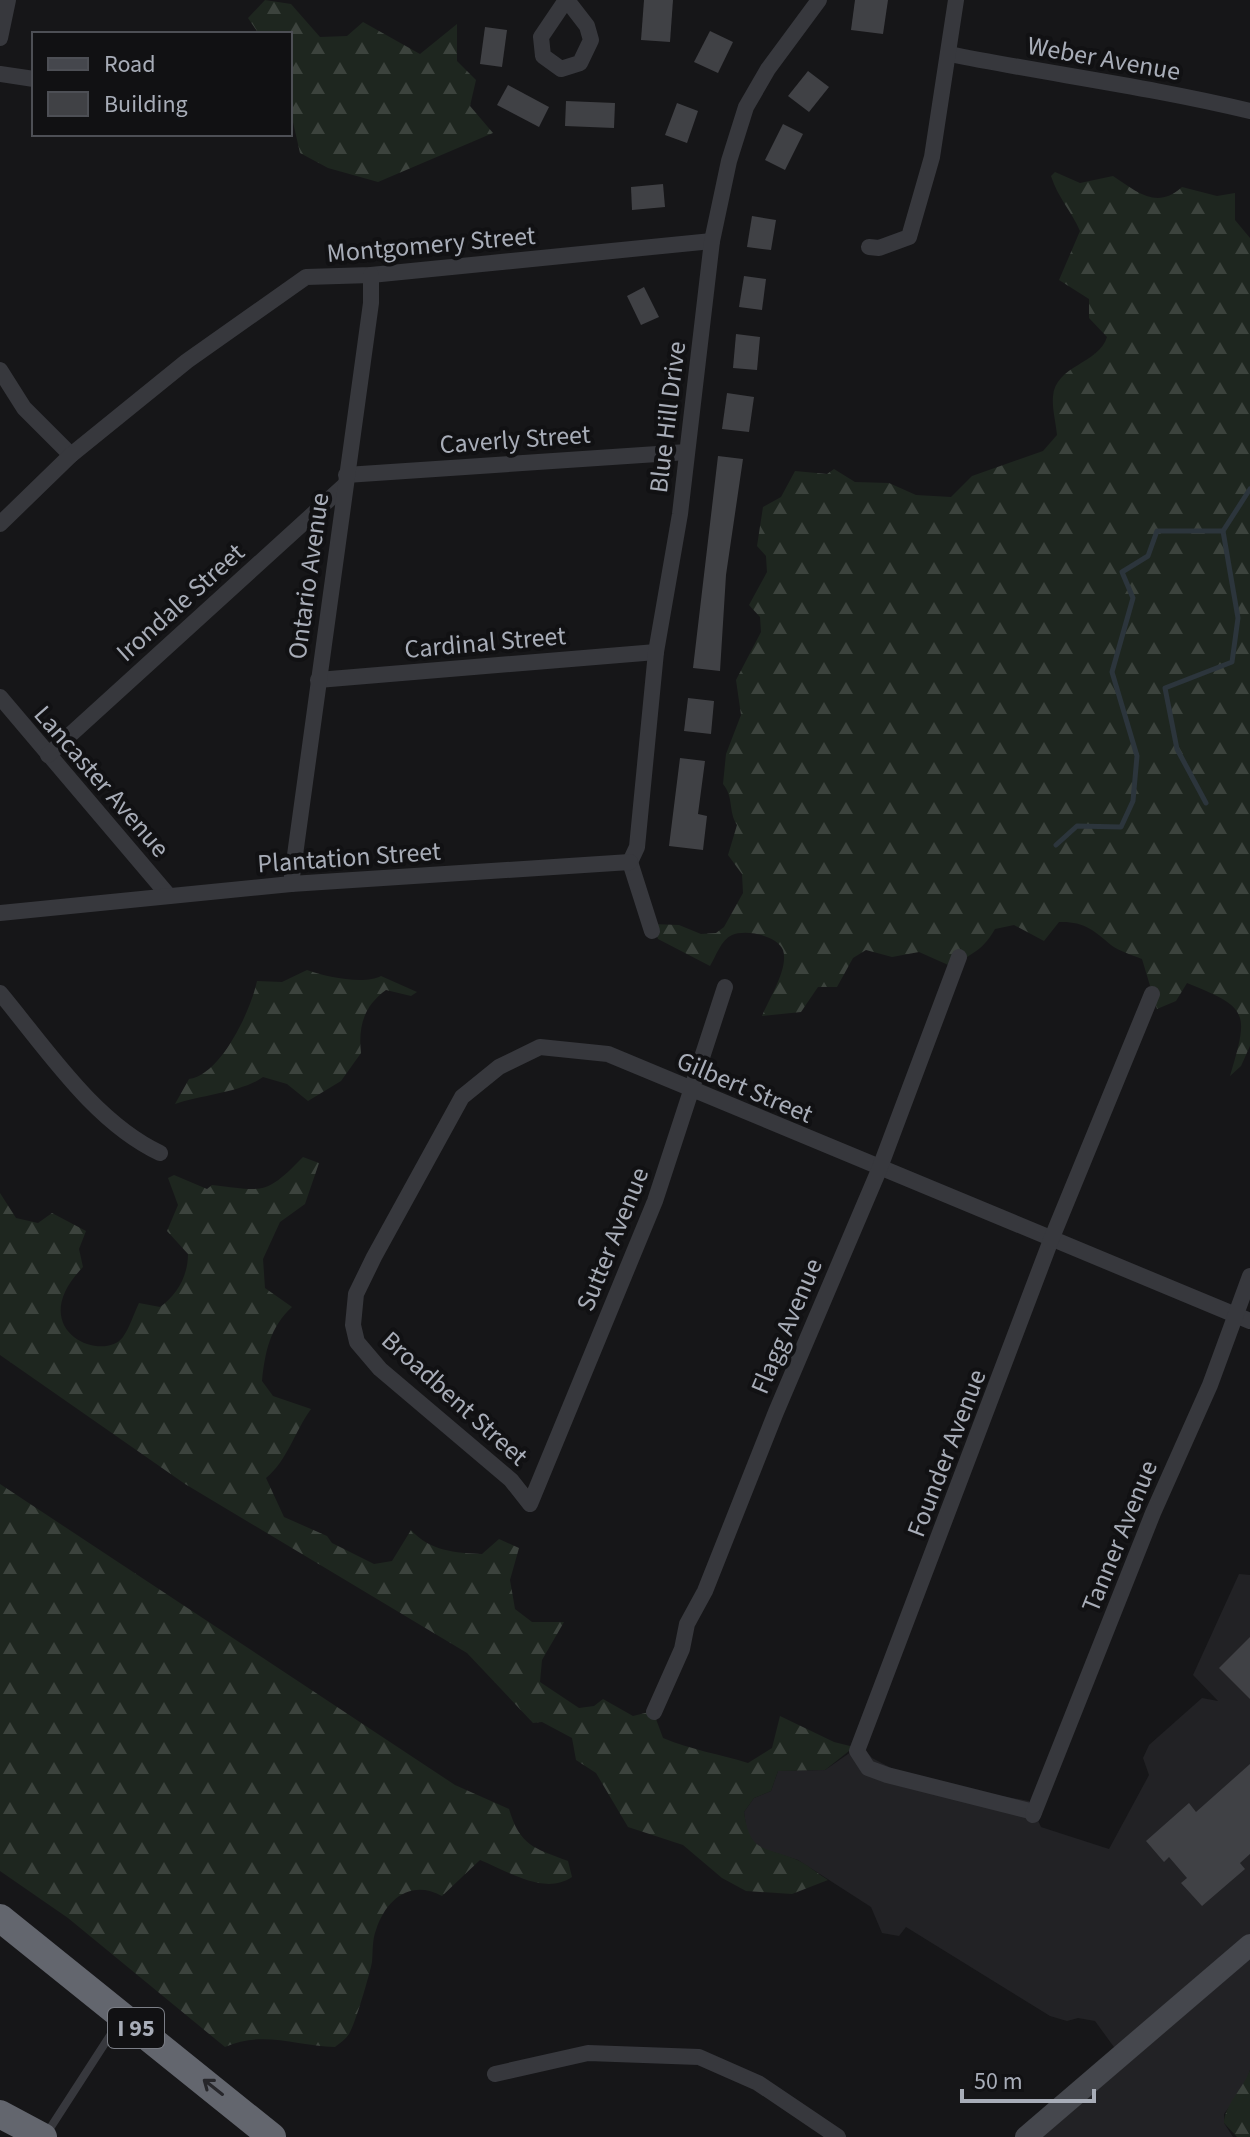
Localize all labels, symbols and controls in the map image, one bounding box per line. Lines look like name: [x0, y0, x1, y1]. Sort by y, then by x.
street label: Weber Avenue: [1024, 27, 1183, 90]
legend: [32, 32, 292, 136]
text: Road: [104, 47, 156, 82]
text: Building: [104, 87, 188, 122]
street label: Montgomery Street: [325, 217, 537, 272]
street label: Blue Hill Drive: [640, 339, 695, 495]
street label: Caverly Street: [438, 416, 592, 463]
street label: Ontario Avenue: [279, 490, 338, 662]
street label: Irondale Street: [108, 535, 253, 670]
street label: Cardinal Street: [403, 617, 567, 668]
street label: Lancaster Avenue: [25, 697, 178, 865]
street label: Plantation Street: [256, 833, 442, 882]
street label: Gilbert Street: [671, 1042, 819, 1133]
street label: Sutter Avenue: [567, 1162, 658, 1317]
street label: Flagg Avenue: [741, 1253, 832, 1400]
street label: Broadbent Street: [373, 1322, 536, 1474]
street label: Founder Avenue: [898, 1364, 995, 1542]
street label: Tanner Avenue: [1072, 1455, 1167, 1618]
road number: I 95: [108, 2008, 164, 2048]
scale bar: [962, 2053, 1094, 2103]
text: 50 m: [974, 2064, 1023, 2099]
one-way arrow: [203, 2078, 224, 2095]

